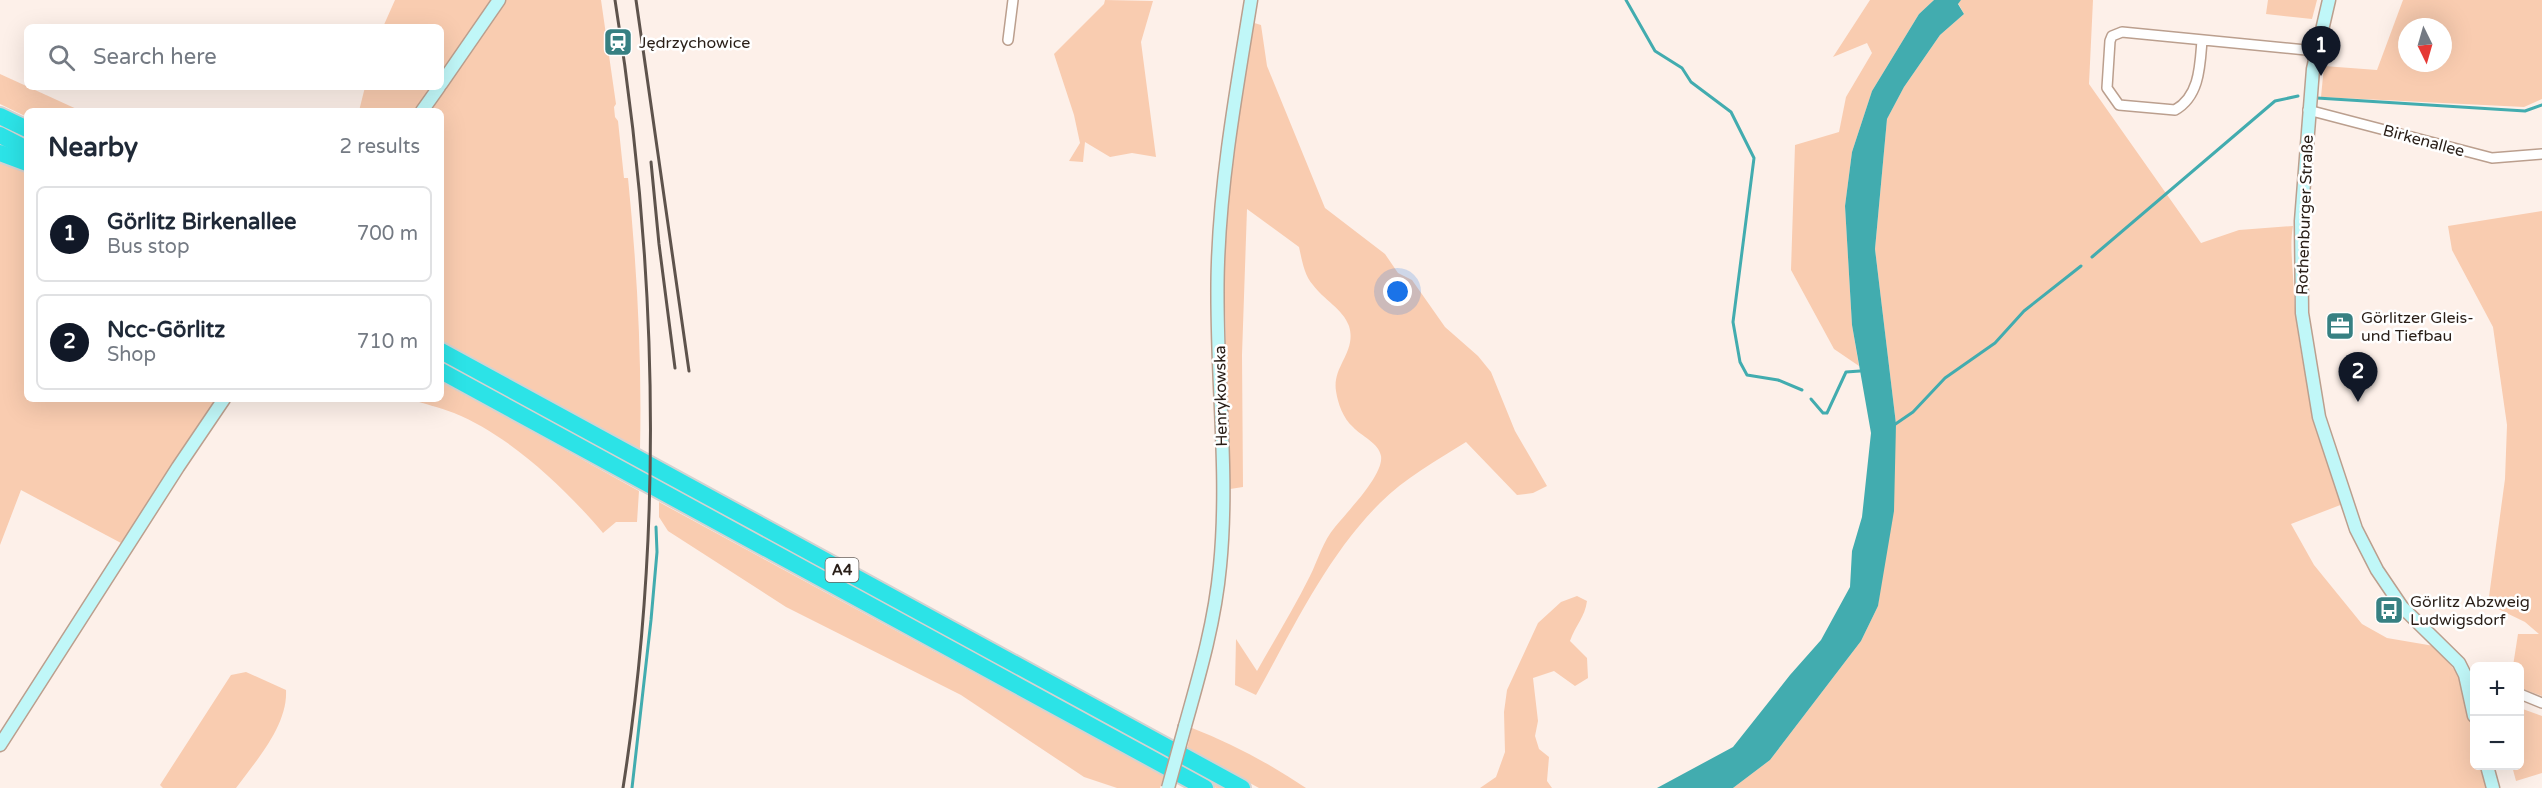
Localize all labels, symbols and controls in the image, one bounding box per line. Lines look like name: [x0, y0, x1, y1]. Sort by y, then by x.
north arrow: [2398, 18, 2452, 72]
search box: [24, 24, 444, 90]
station icon: Jędrzychowice: [602, 26, 634, 58]
pin: 1: [2302, 26, 2340, 76]
place label: Jędrzychowice: [639, 33, 750, 53]
icon: search: [45, 41, 78, 74]
text: Search here: [93, 44, 217, 70]
street label: Birkenallee: [2381, 120, 2467, 161]
text: Nearby: [48, 132, 138, 163]
text: 2 results: [340, 135, 420, 159]
street label: Rothenburger Straße: [2292, 135, 2318, 296]
text: Görlitz Birkenallee: [107, 209, 296, 235]
text: 1: [63, 222, 76, 246]
text: 700 m: [357, 222, 418, 246]
text: Bus stop: [107, 235, 190, 259]
your location: [1383, 277, 1412, 306]
place label: Görlitzer Gleis- und Tiefbau: [2361, 308, 2474, 346]
office icon: Görlitzer Gleis- und Tiefbau: [2324, 310, 2356, 342]
text: Ncc-Görlitz: [107, 317, 225, 343]
text: 2: [63, 330, 76, 354]
text: 710 m: [357, 330, 418, 354]
text: Shop: [107, 343, 156, 367]
street label: Henrykowska: [1210, 345, 1232, 447]
pin: 2: [2338, 352, 2378, 402]
road number: A4: [826, 558, 858, 582]
place label: Görlitz Abzweig Ludwigsdorf: [2410, 592, 2530, 630]
bus stop icon: Görlitz Abzweig Ludwigsdorf: [2373, 594, 2405, 626]
map controls: [2470, 662, 2524, 770]
button: +: [2470, 662, 2524, 716]
button: −: [2470, 716, 2524, 770]

